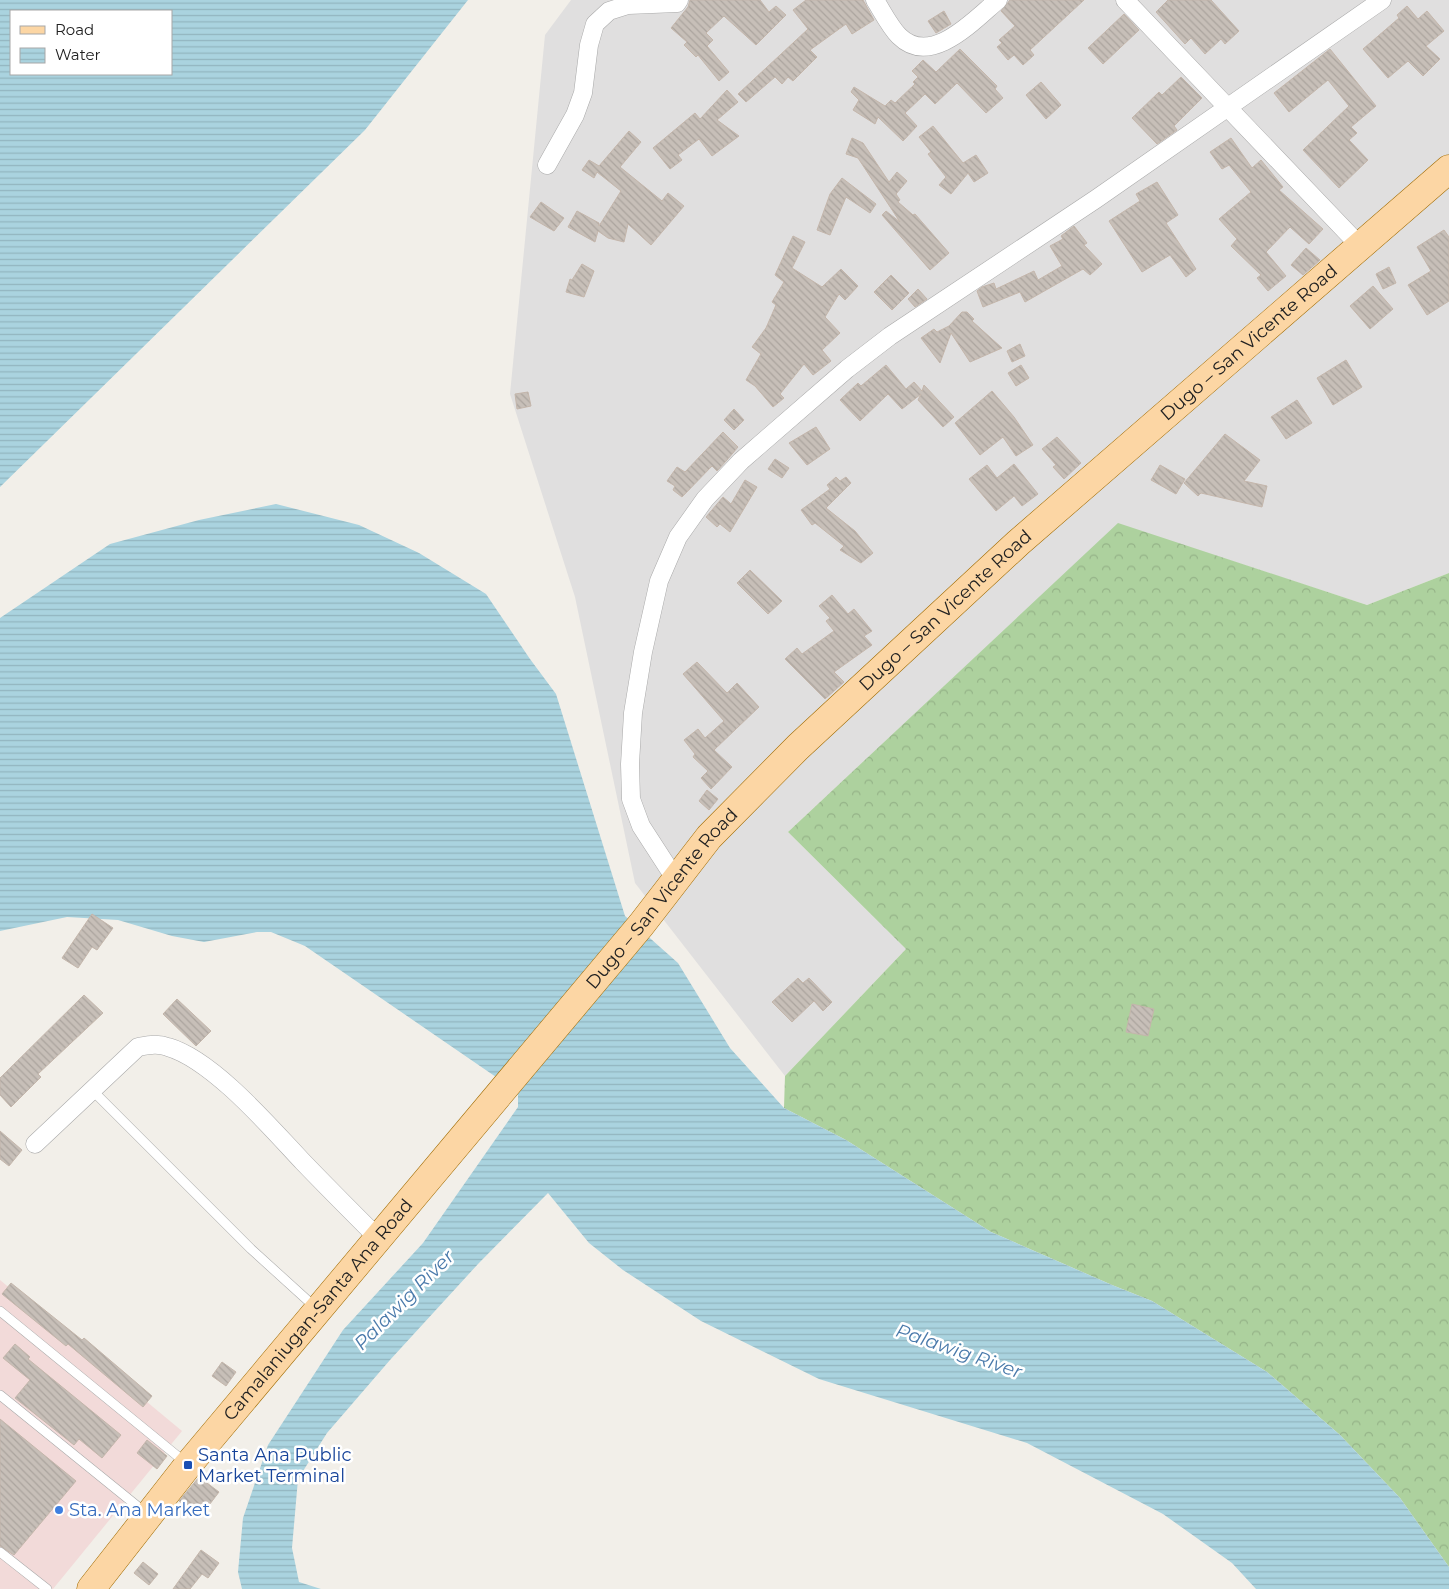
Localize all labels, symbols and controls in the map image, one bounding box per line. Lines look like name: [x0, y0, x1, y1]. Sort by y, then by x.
legend: [10, 10, 172, 75]
text: Road: [55, 20, 94, 39]
text: Water: [55, 45, 101, 64]
street label: Dugo – San Vicente Road: [1156, 260, 1342, 425]
street label: Dugo – San Vicente Road: [854, 525, 1036, 696]
street label: Dugo – San Vicente Road: [581, 804, 742, 993]
street label: Camalaniugan-Santa Ana Road: [219, 1194, 418, 1425]
water label: Palawig River: [349, 1245, 459, 1355]
water label: Palawig River: [893, 1319, 1026, 1383]
place label: Santa Ana Public Market Terminal: [198, 1444, 352, 1487]
marker: Santa Ana Public Market Terminal: [182, 1459, 194, 1471]
place label: Sta. Ana Market: [69, 1499, 210, 1521]
marker: Sta. Ana Market: [53, 1504, 65, 1516]

